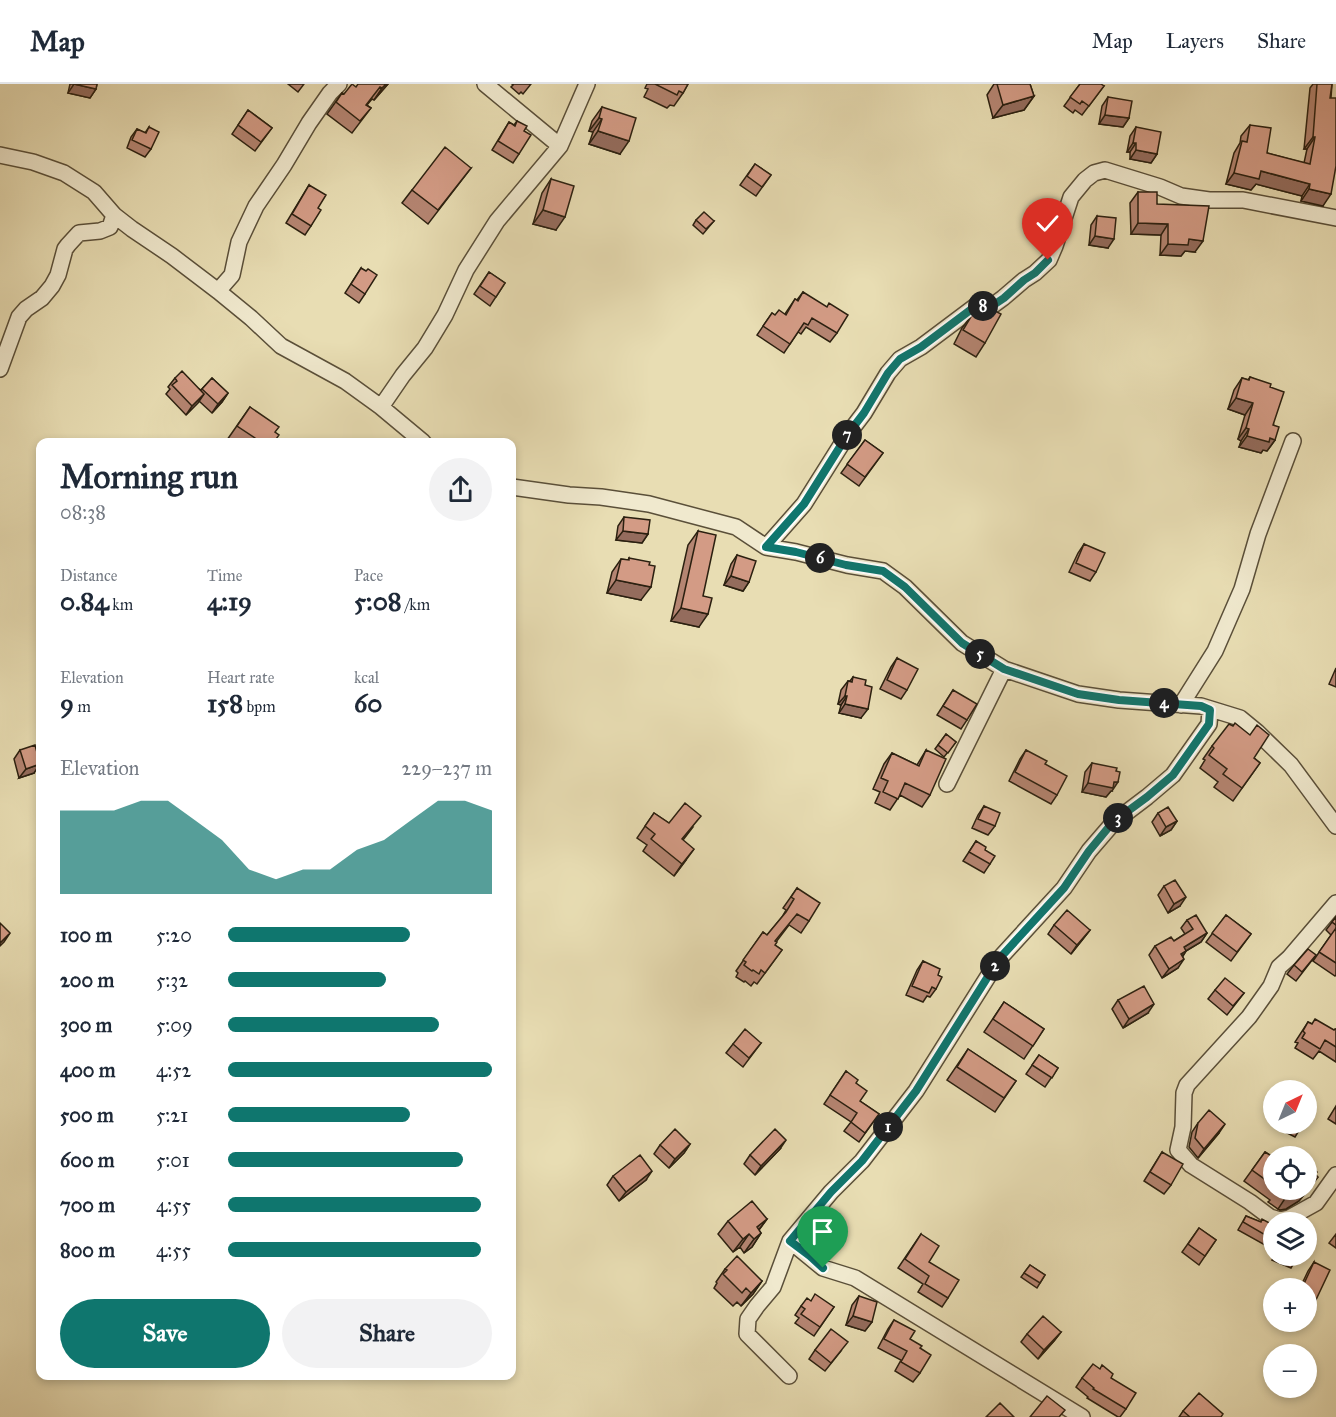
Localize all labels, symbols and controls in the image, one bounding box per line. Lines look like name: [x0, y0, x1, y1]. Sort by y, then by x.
text: Map: [30, 24, 85, 59]
text: Map: [1092, 28, 1133, 54]
text: Layers: [1166, 28, 1224, 54]
text: Share: [1257, 28, 1306, 54]
pin: [1022, 198, 1073, 260]
icon: check: [1031, 207, 1064, 240]
pin: 8: [968, 291, 998, 321]
text: 8: [979, 296, 987, 315]
pin: 7: [832, 420, 862, 450]
text: 7: [843, 425, 851, 444]
text: Morning run: [60, 457, 238, 497]
button: share: [429, 458, 492, 521]
text: 08:38: [60, 500, 106, 524]
pin: 6: [805, 543, 835, 573]
text: 6: [816, 548, 824, 567]
text: Distance: [60, 566, 117, 585]
text: Time: [207, 566, 242, 585]
text: Pace: [354, 566, 383, 585]
text: 0.84: [60, 585, 109, 617]
text: 4:19: [207, 585, 252, 617]
text: 5:08: [354, 585, 402, 617]
text: km: [109, 595, 133, 614]
text: /km: [402, 595, 430, 614]
pin: 5: [965, 639, 995, 669]
text: 5: [976, 644, 984, 663]
text: Elevation: [60, 668, 124, 687]
text: Heart rate: [207, 668, 274, 687]
text: kcal: [354, 668, 379, 687]
text: 9: [60, 687, 74, 719]
text: 158: [207, 687, 243, 719]
text: 60: [354, 687, 382, 719]
pin: 4: [1149, 688, 1179, 718]
text: 4: [1160, 693, 1168, 712]
text: m: [74, 697, 91, 716]
text: bpm: [243, 697, 276, 716]
text: Elevation: [60, 756, 139, 780]
text: 229–237 m: [401, 756, 492, 780]
pin: 3: [1103, 803, 1133, 833]
text: 3: [1115, 808, 1121, 827]
text: 100 m: [60, 923, 112, 947]
text: 5:20: [156, 923, 192, 947]
pin: 2: [980, 951, 1010, 981]
text: 2: [991, 956, 999, 975]
text: 200 m: [60, 968, 114, 992]
text: 5:32: [156, 968, 188, 992]
text: 300 m: [60, 1013, 112, 1037]
text: 5:09: [156, 1013, 193, 1037]
text: 400 m: [60, 1058, 116, 1082]
text: 4:52: [156, 1058, 191, 1082]
north arrow: [1263, 1080, 1317, 1134]
map controls: [1263, 1080, 1317, 1398]
text: 500 m: [60, 1103, 114, 1127]
text: 5:21: [156, 1103, 188, 1127]
pin: 1: [873, 1112, 903, 1142]
text: 1: [885, 1117, 891, 1136]
button: locate: [1263, 1146, 1317, 1200]
text: 600 m: [60, 1148, 115, 1172]
text: 5:01: [156, 1148, 190, 1172]
text: 700 m: [60, 1193, 115, 1217]
text: 4:55: [156, 1193, 191, 1217]
pin: [797, 1206, 848, 1268]
button: layers: [1263, 1212, 1317, 1266]
icon: arrive: [806, 1215, 839, 1248]
text: 800 m: [60, 1238, 115, 1262]
text: 4:55: [156, 1238, 191, 1262]
button: +: [1263, 1278, 1317, 1332]
button: Save: [60, 1299, 270, 1368]
button: Share: [282, 1299, 492, 1368]
button: −: [1263, 1344, 1317, 1398]

